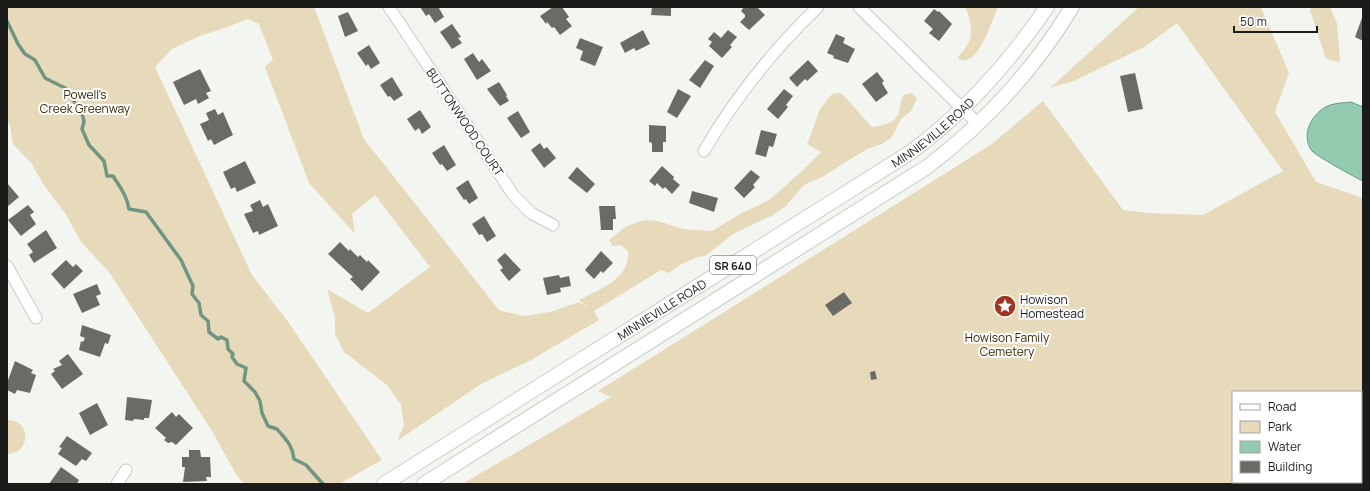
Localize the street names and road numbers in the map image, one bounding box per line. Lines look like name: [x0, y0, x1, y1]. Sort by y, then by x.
street label: BUTTONWOOD COURT: [422, 65, 508, 180]
street label: MINNIEVILLE ROAD: [888, 93, 978, 171]
road number: SR 640: [710, 256, 756, 274]
street label: MINNIEVILLE ROAD: [614, 275, 709, 344]

